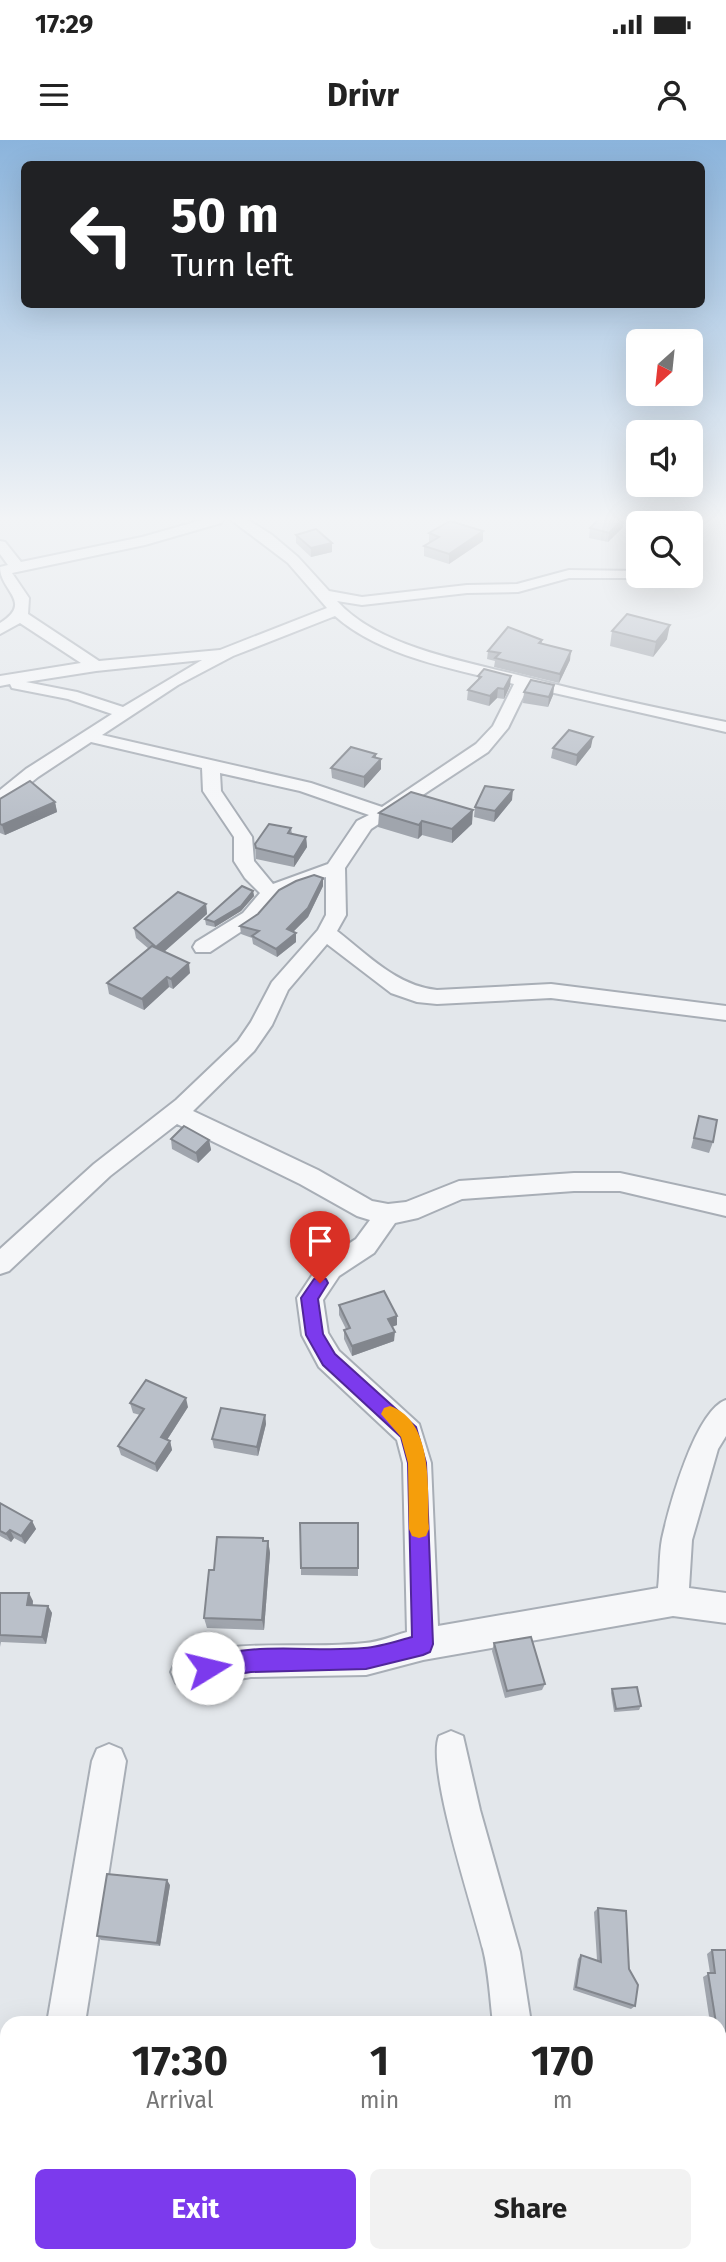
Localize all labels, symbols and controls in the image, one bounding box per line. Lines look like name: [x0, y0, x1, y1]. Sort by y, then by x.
text: 17:29: [35, 9, 93, 40]
icon: menu: [35, 76, 73, 114]
text: Drivr: [327, 76, 399, 114]
icon: person: [653, 76, 691, 114]
text: 50 m: [171, 186, 279, 245]
icon: left: [56, 189, 147, 280]
text: Turn left: [171, 246, 293, 284]
north arrow: [626, 329, 704, 406]
map controls: [626, 329, 703, 588]
button: sound: [626, 420, 703, 497]
button: search: [626, 511, 703, 588]
pin: [290, 1211, 350, 1283]
icon: arrive: [301, 1222, 339, 1260]
position arrow: [171, 1631, 245, 1705]
text: 17:30: [132, 2036, 228, 2086]
text: 1: [370, 2036, 389, 2086]
text: 170: [531, 2036, 594, 2086]
text: Arrival: [146, 2086, 214, 2114]
text: min: [360, 2086, 399, 2114]
text: m: [553, 2086, 573, 2114]
button: Exit: [35, 2169, 356, 2249]
button: Share: [370, 2169, 691, 2249]

